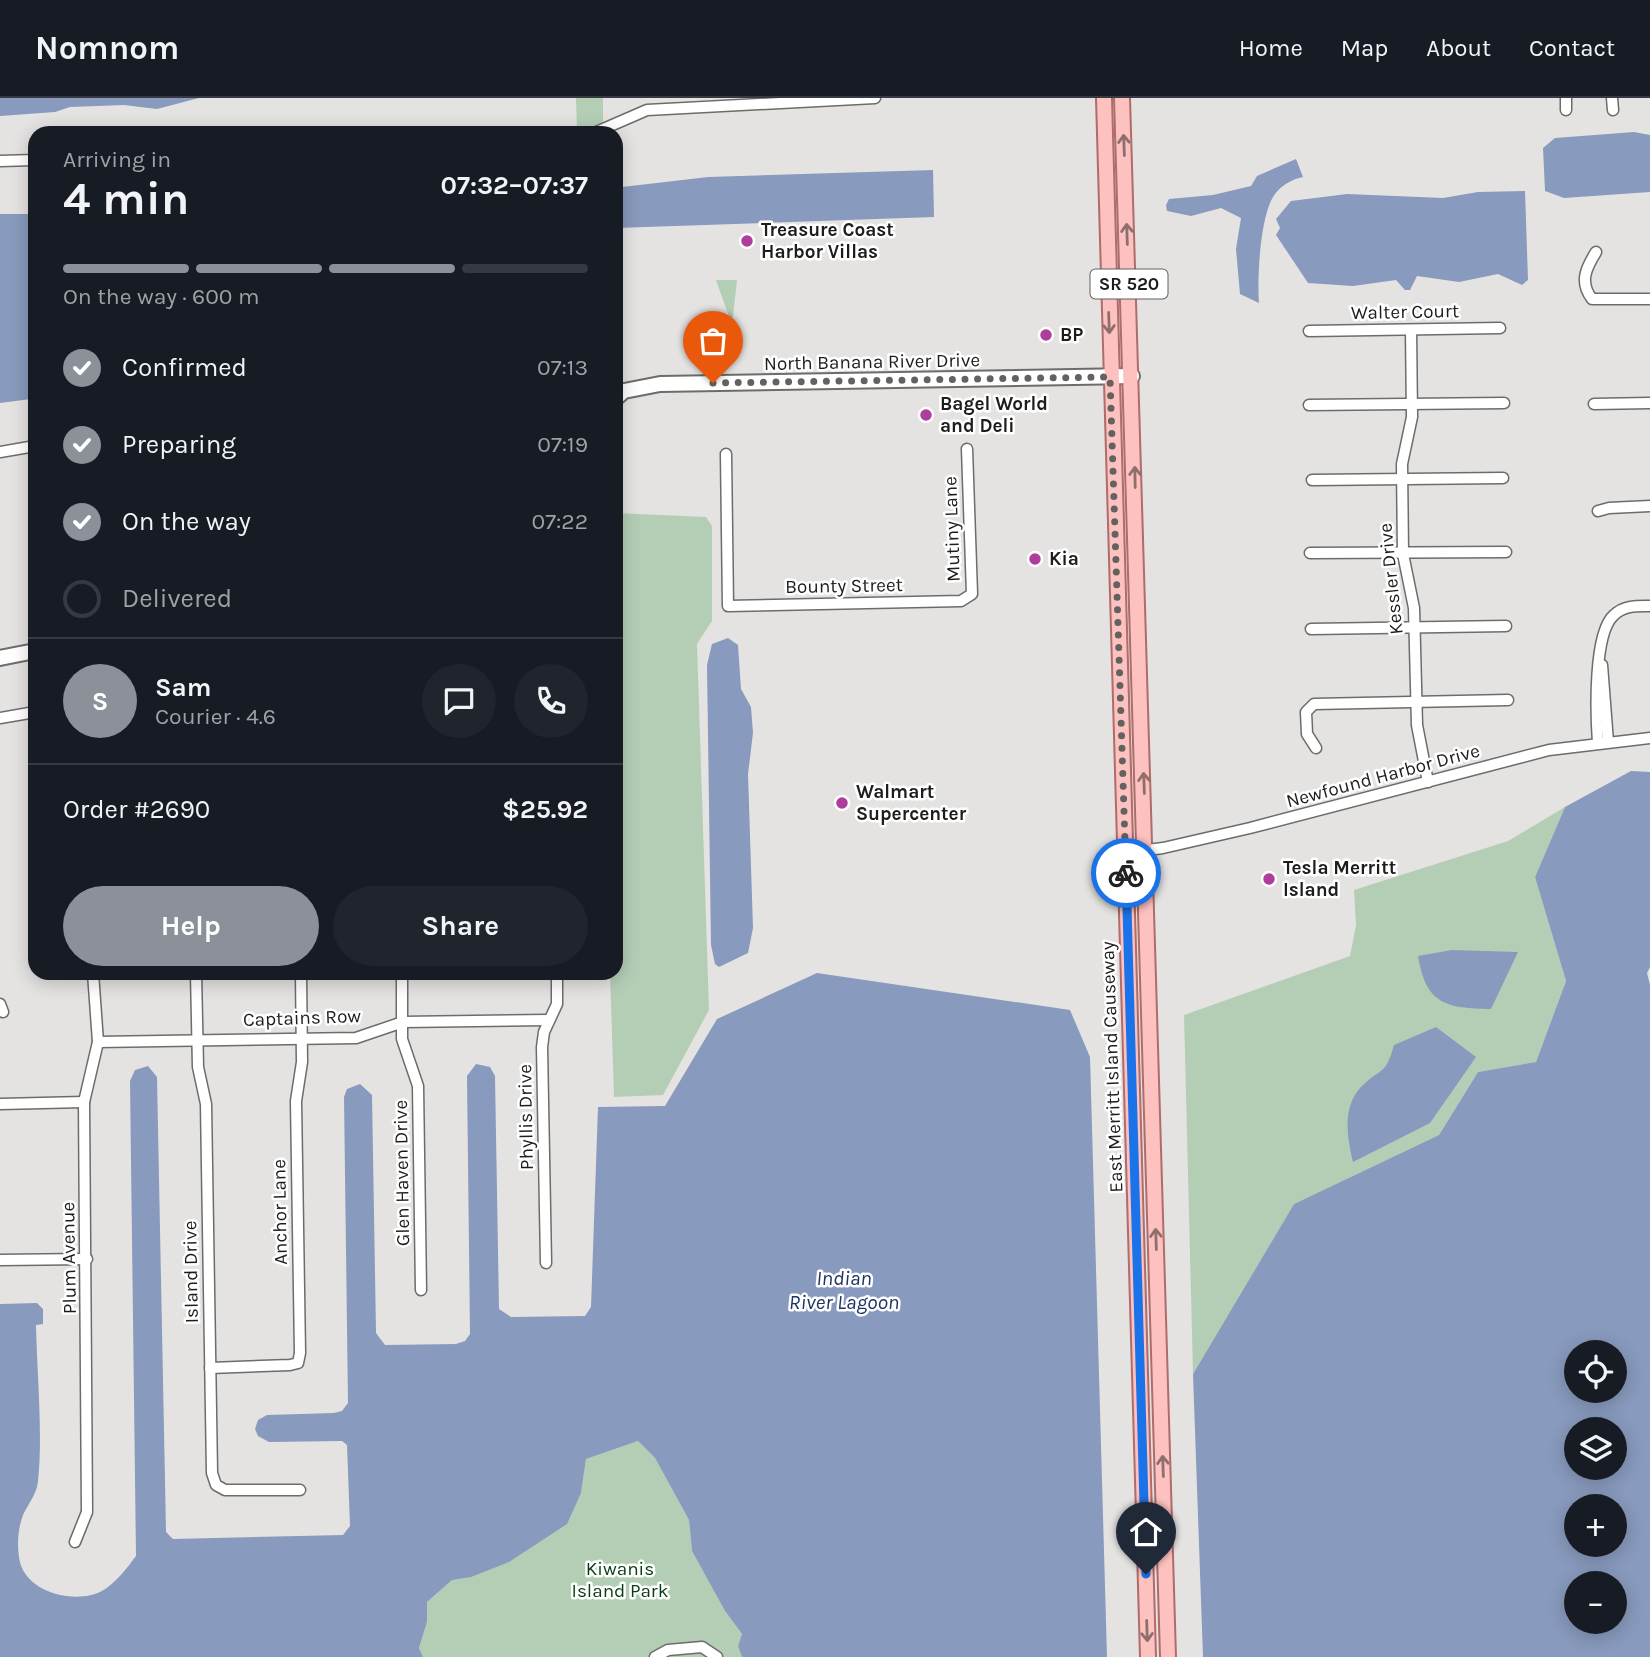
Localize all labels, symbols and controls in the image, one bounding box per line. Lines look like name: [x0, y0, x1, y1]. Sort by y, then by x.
text: Nomnom: [35, 29, 179, 67]
text: Home: [1239, 34, 1303, 62]
text: Map: [1341, 34, 1388, 62]
text: About: [1426, 34, 1491, 62]
text: Contact: [1529, 34, 1615, 62]
one-way arrow: [1117, 134, 1131, 157]
text: Arriving in: [63, 146, 171, 173]
text: 07:32–07:37: [441, 170, 588, 201]
text: 4 min: [63, 172, 189, 226]
place label: Treasure Coast Harbor Villas: [761, 219, 894, 263]
one-way arrow: [1121, 223, 1134, 246]
marker: Treasure Coast Harbor Villas: [739, 233, 755, 249]
road number: SR 520: [1090, 270, 1168, 299]
text: On the way · 600 m: [63, 283, 260, 310]
street label: Walter Court: [1351, 300, 1459, 324]
pin: [683, 311, 743, 383]
one-way arrow: [1102, 311, 1116, 334]
icon: bag: [694, 322, 732, 360]
place label: BP: [1060, 324, 1083, 346]
marker: BP: [1038, 327, 1054, 343]
icon: check: [63, 349, 101, 387]
street label: North Banana River Drive: [764, 349, 980, 375]
text: Confirmed: [122, 352, 247, 383]
text: 07:13: [537, 354, 588, 381]
place label: Bagel World and Deli: [940, 393, 1048, 437]
marker: Bagel World and Deli: [918, 407, 934, 423]
icon: check: [63, 426, 101, 464]
text: Preparing: [122, 429, 236, 460]
text: 07:19: [537, 431, 588, 458]
one-way arrow: [1128, 466, 1141, 489]
street label: Mutiny Lane: [939, 476, 965, 582]
icon: check: [63, 503, 101, 541]
text: On the way: [122, 506, 251, 537]
text: 07:22: [532, 508, 588, 535]
street label: Kessler Drive: [1374, 522, 1408, 636]
place label: Kia: [1049, 548, 1079, 570]
marker: Kia: [1027, 551, 1043, 567]
street label: Bounty Street: [785, 574, 903, 598]
text: Delivered: [122, 583, 232, 614]
button: chat: [422, 664, 496, 738]
button: phone: [514, 664, 588, 738]
text: Sam: [155, 672, 211, 703]
text: S: [92, 686, 108, 717]
text: Courier · 4.6: [155, 703, 276, 730]
street label: Newfound Harbor Drive: [1284, 740, 1482, 812]
one-way arrow: [1137, 772, 1150, 795]
place label: Walmart Supercenter: [856, 781, 967, 825]
text: Order #2690: [63, 794, 210, 825]
text: $25.92: [502, 794, 588, 825]
marker: Walmart Supercenter: [834, 795, 850, 811]
courier: [1091, 838, 1161, 908]
icon: bike: [1107, 854, 1145, 892]
place label: Tesla Merritt Island: [1283, 857, 1396, 901]
marker: Tesla Merritt Island: [1261, 871, 1277, 887]
button: Help: [63, 886, 319, 966]
button: Share: [333, 886, 588, 966]
street label: East Merritt Island Causeway: [1097, 941, 1127, 1193]
street label: Captains Row: [243, 1005, 362, 1031]
street label: Phyllis Drive: [514, 1064, 538, 1170]
street label: Glen Haven Drive: [390, 1100, 414, 1246]
street label: Anchor Lane: [268, 1159, 292, 1265]
street label: Plum Avenue: [57, 1202, 81, 1314]
street label: Island Drive: [179, 1220, 203, 1324]
one-way arrow: [1150, 1228, 1163, 1251]
water label: Indian River Lagoon: [789, 1266, 899, 1314]
map controls: [1564, 1340, 1627, 1634]
button: locate: [1564, 1340, 1627, 1403]
button: layers: [1564, 1417, 1627, 1480]
one-way arrow: [1156, 1455, 1170, 1478]
button: +: [1564, 1494, 1627, 1557]
pin: [1116, 1502, 1176, 1574]
icon: home: [1127, 1513, 1165, 1551]
park label: Kiwanis Island Park: [572, 1558, 669, 1602]
button: −: [1564, 1571, 1627, 1634]
one-way arrow: [1140, 1620, 1154, 1643]

